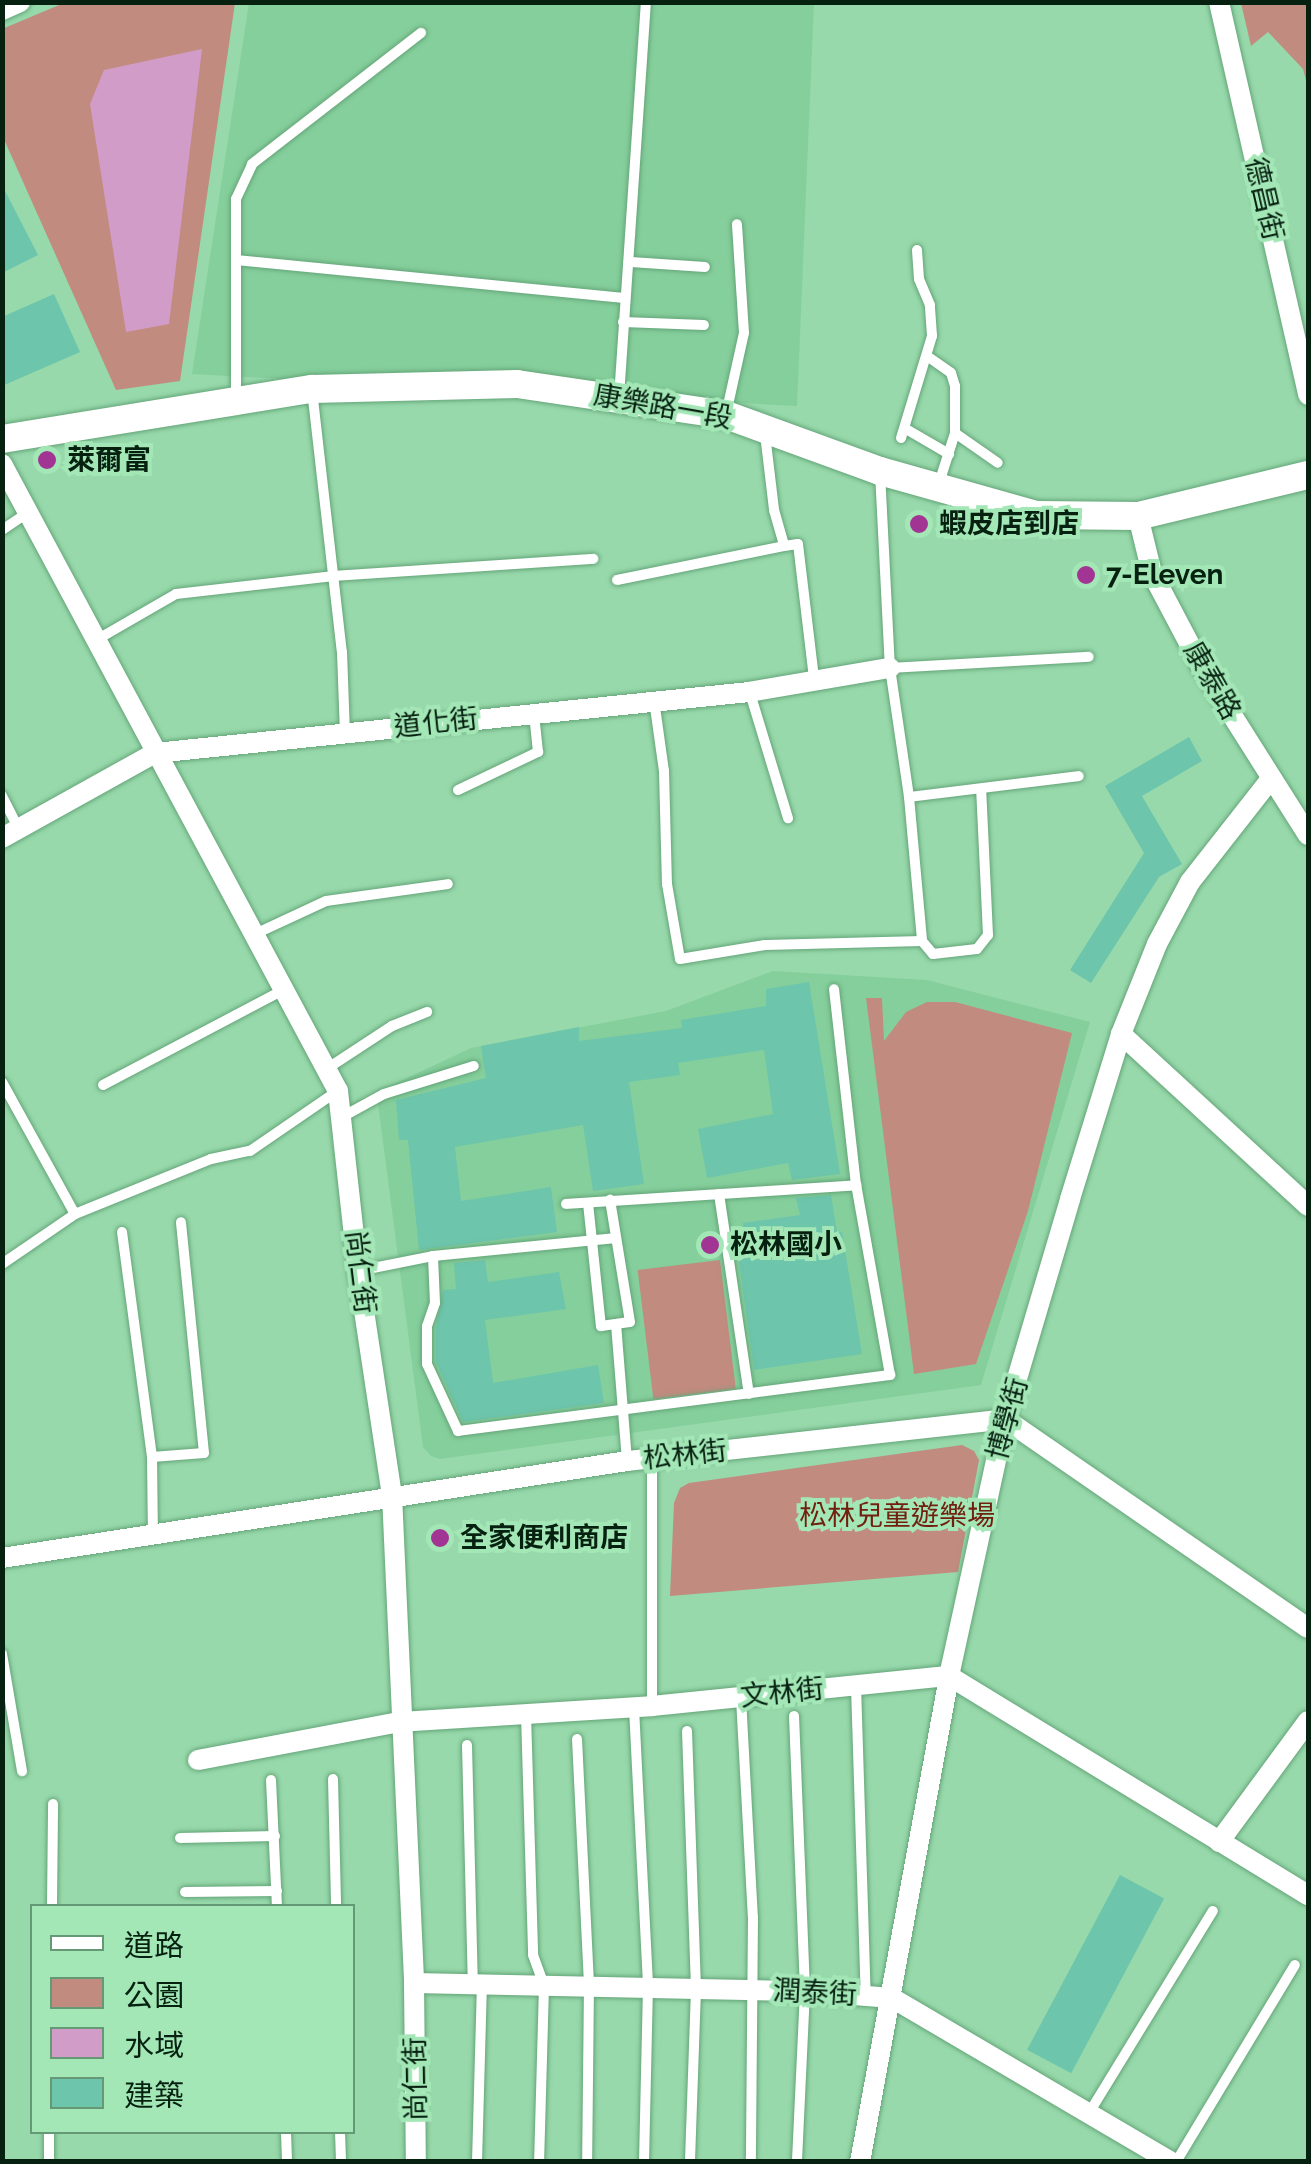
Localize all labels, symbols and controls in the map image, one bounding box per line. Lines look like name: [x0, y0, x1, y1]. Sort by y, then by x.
street label: 德昌街: [1238, 154, 1290, 244]
street label: 康樂路一段: [591, 378, 735, 436]
place label: 萊爾富: [67, 443, 151, 477]
marker: 萊爾富: [36, 449, 58, 471]
place label: 蝦皮店到店: [939, 507, 1079, 541]
marker: 蝦皮店到店: [908, 513, 930, 535]
place label: 7-Eleven: [1106, 558, 1223, 592]
marker: 7-Eleven: [1075, 564, 1097, 586]
street label: 康泰路: [1176, 636, 1248, 726]
street label: 道化街: [392, 702, 480, 744]
street label: 尚仁街: [338, 1228, 382, 1316]
place label: 松林國小: [730, 1228, 842, 1262]
marker: 松林國小: [699, 1234, 721, 1256]
street label: 博學街: [981, 1374, 1035, 1464]
street label: 松林街: [641, 1434, 729, 1476]
park label: 松林兒童遊樂場: [799, 1499, 995, 1533]
place label: 全家便利商店: [460, 1521, 628, 1555]
marker: 全家便利商店: [429, 1527, 451, 1549]
street label: 文林街: [738, 1672, 826, 1714]
legend: [30, 1904, 355, 2134]
text: 道路: [124, 1928, 184, 1963]
street label: 潤泰街: [772, 1974, 858, 2012]
text: 公園: [124, 1978, 184, 2013]
text: 水域: [124, 2028, 184, 2063]
street label: 尚仁街: [398, 2037, 434, 2121]
text: 建築: [124, 2078, 184, 2113]

